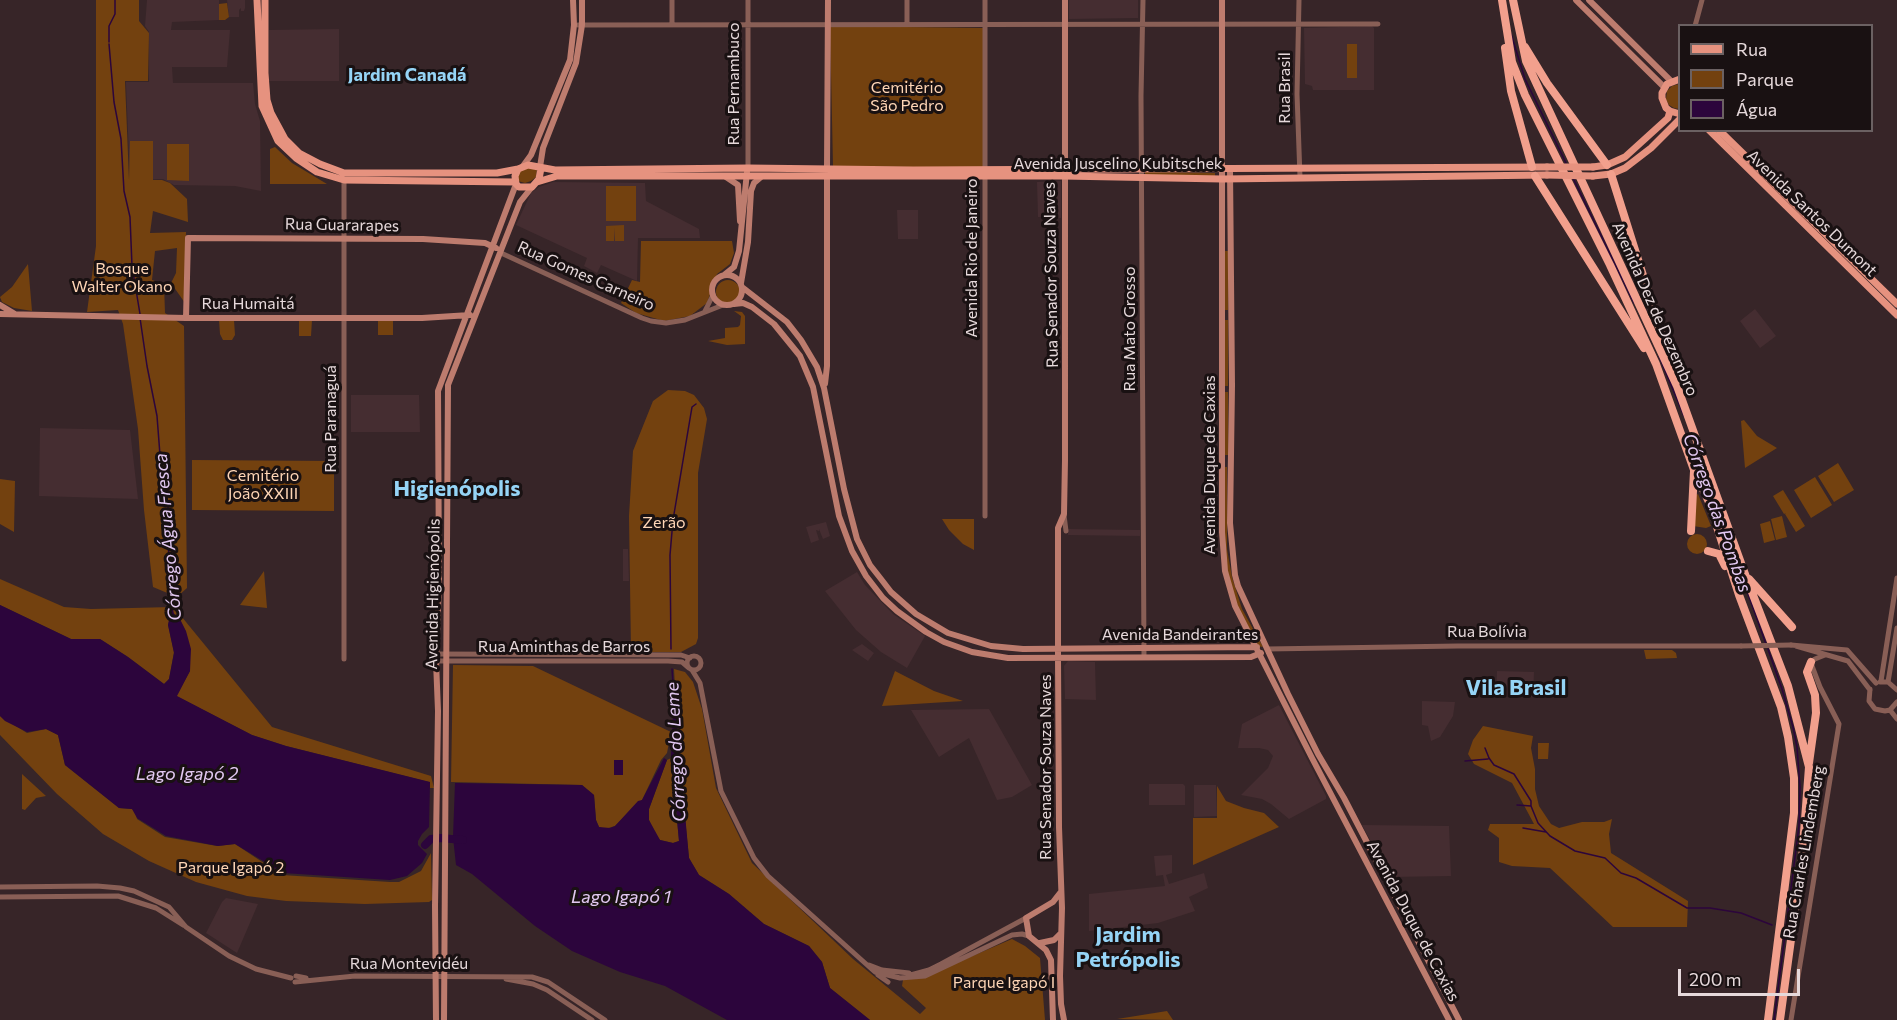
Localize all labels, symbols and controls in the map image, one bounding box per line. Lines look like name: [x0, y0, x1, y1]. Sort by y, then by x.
street label: Rua Pernambuco: [724, 23, 744, 145]
legend: [1678, 24, 1873, 132]
text: Rua: [1736, 38, 1767, 60]
street label: Rua Brasil: [1275, 52, 1295, 124]
district label: Jardim Canadá: [348, 64, 466, 86]
text: Parque: [1736, 68, 1794, 90]
park label: Cemitério São Pedro: [870, 78, 944, 116]
text: Água: [1736, 98, 1777, 120]
street label: Avenida Santos Dumont: [1743, 146, 1881, 280]
street label: Avenida Juscelino Kubitschek: [1013, 154, 1223, 174]
street label: Avenida Rio de Janeiro: [962, 178, 982, 338]
street label: Rua Senador Souza Naves: [1040, 182, 1062, 368]
street label: Rua Guararapes: [285, 214, 399, 236]
street label: Avenida Dez de Dezembro: [1608, 219, 1702, 399]
street label: Rua Gomes Carneiro: [514, 237, 658, 315]
park label: Bosque Walter Okano: [71, 259, 173, 297]
street label: Rua Mato Grosso: [1120, 267, 1140, 391]
street label: Rua Humaitá: [201, 294, 295, 314]
street label: Rua Paranaguá: [321, 365, 341, 473]
street label: Avenida Duque de Caxias: [1200, 375, 1220, 555]
water label: Córrego das Pombas: [1678, 431, 1756, 595]
water label: Córrego Água Fresca: [150, 452, 186, 622]
park label: Cemitério João XXIII: [227, 466, 299, 504]
district label: Higienópolis: [394, 476, 520, 502]
park label: Zerão: [642, 513, 686, 533]
street label: Avenida Higienópolis: [422, 518, 444, 670]
street label: Rua Bolívia: [1447, 622, 1527, 642]
street label: Avenida Bandeirantes: [1102, 625, 1258, 645]
street label: Rua Aminthas de Barros: [478, 637, 650, 657]
street label: Rua Senador Souza Naves: [1036, 674, 1056, 860]
district label: Vila Brasil: [1466, 675, 1566, 701]
water label: Córrego do Leme: [662, 682, 690, 822]
water label: Lago Igapó 2: [136, 763, 238, 785]
street label: Rua Charles Lindemberg: [1779, 764, 1829, 940]
street label: Avenida Duque de Caxias: [1362, 837, 1464, 1005]
park label: Parque Igapó 2: [178, 858, 284, 878]
water label: Lago Igapó 1: [571, 886, 671, 908]
district label: Jardim Petrópolis: [1075, 922, 1181, 974]
street label: Rua Montevidéu: [350, 954, 468, 974]
scale bar: [1681, 957, 1802, 995]
text: 200 m: [1689, 968, 1742, 990]
park label: Parque Igapó I: [953, 973, 1055, 993]

